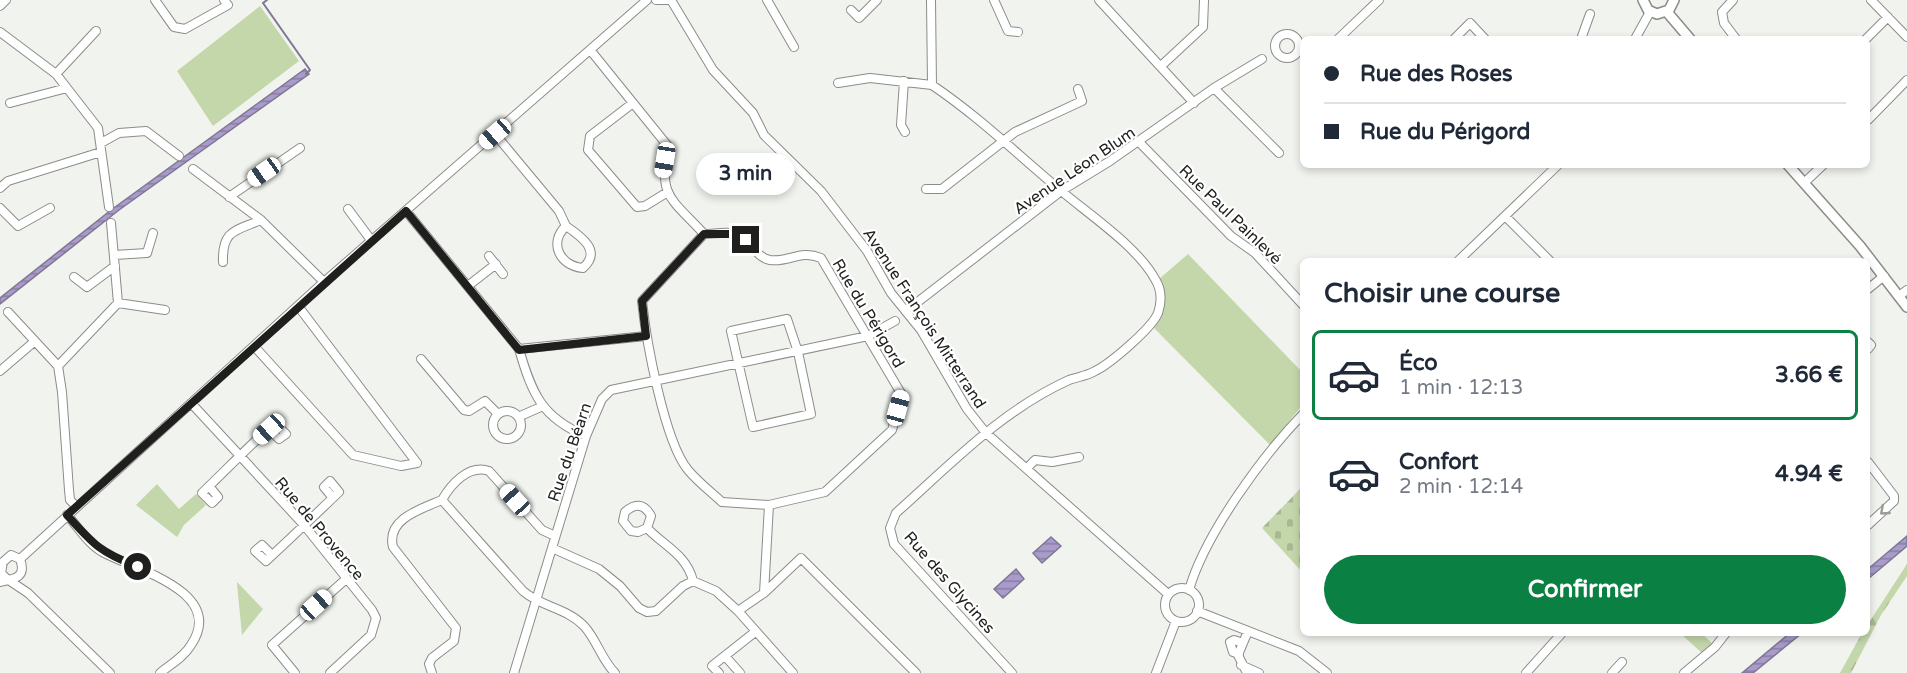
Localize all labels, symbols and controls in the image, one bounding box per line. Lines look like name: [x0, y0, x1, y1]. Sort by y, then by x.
text: Rue des Roses: [1360, 61, 1512, 87]
car: [476, 115, 514, 153]
text: Rue du Périgord: [1360, 119, 1530, 145]
street label: Avenue Léon Blum: [1010, 123, 1139, 219]
car: [653, 141, 677, 179]
callout: 3 min: [696, 153, 795, 195]
car: [244, 154, 284, 190]
street label: Rue Paul Painlevé: [1175, 161, 1286, 269]
text: 3 min: [719, 162, 772, 186]
street label: Avenue François Mitterrand: [858, 225, 990, 413]
route end: [732, 226, 759, 253]
street label: Rue du Périgord: [828, 255, 909, 372]
text: Choisir une course: [1324, 277, 1560, 310]
icon: car: [1327, 348, 1381, 402]
text: Éco: [1399, 350, 1438, 376]
text: 3.66 €: [1775, 362, 1843, 388]
text: 1 min · 12:13: [1399, 376, 1523, 400]
car: [885, 388, 911, 428]
street label: Rue du Béarn: [544, 400, 596, 504]
car: [250, 410, 288, 448]
icon: car: [1327, 447, 1381, 501]
text: Confort: [1399, 449, 1478, 475]
text: 4.94 €: [1775, 461, 1843, 487]
street label: Rue de Provence: [270, 473, 368, 584]
text: 2 min · 12:14: [1399, 475, 1523, 499]
car: [496, 481, 534, 519]
one-way arrow: [1880, 504, 1891, 515]
street label: Rue des Glycines: [899, 527, 999, 638]
route start: [124, 553, 151, 580]
button: Confirmer: [1324, 555, 1846, 624]
car: [297, 586, 335, 624]

